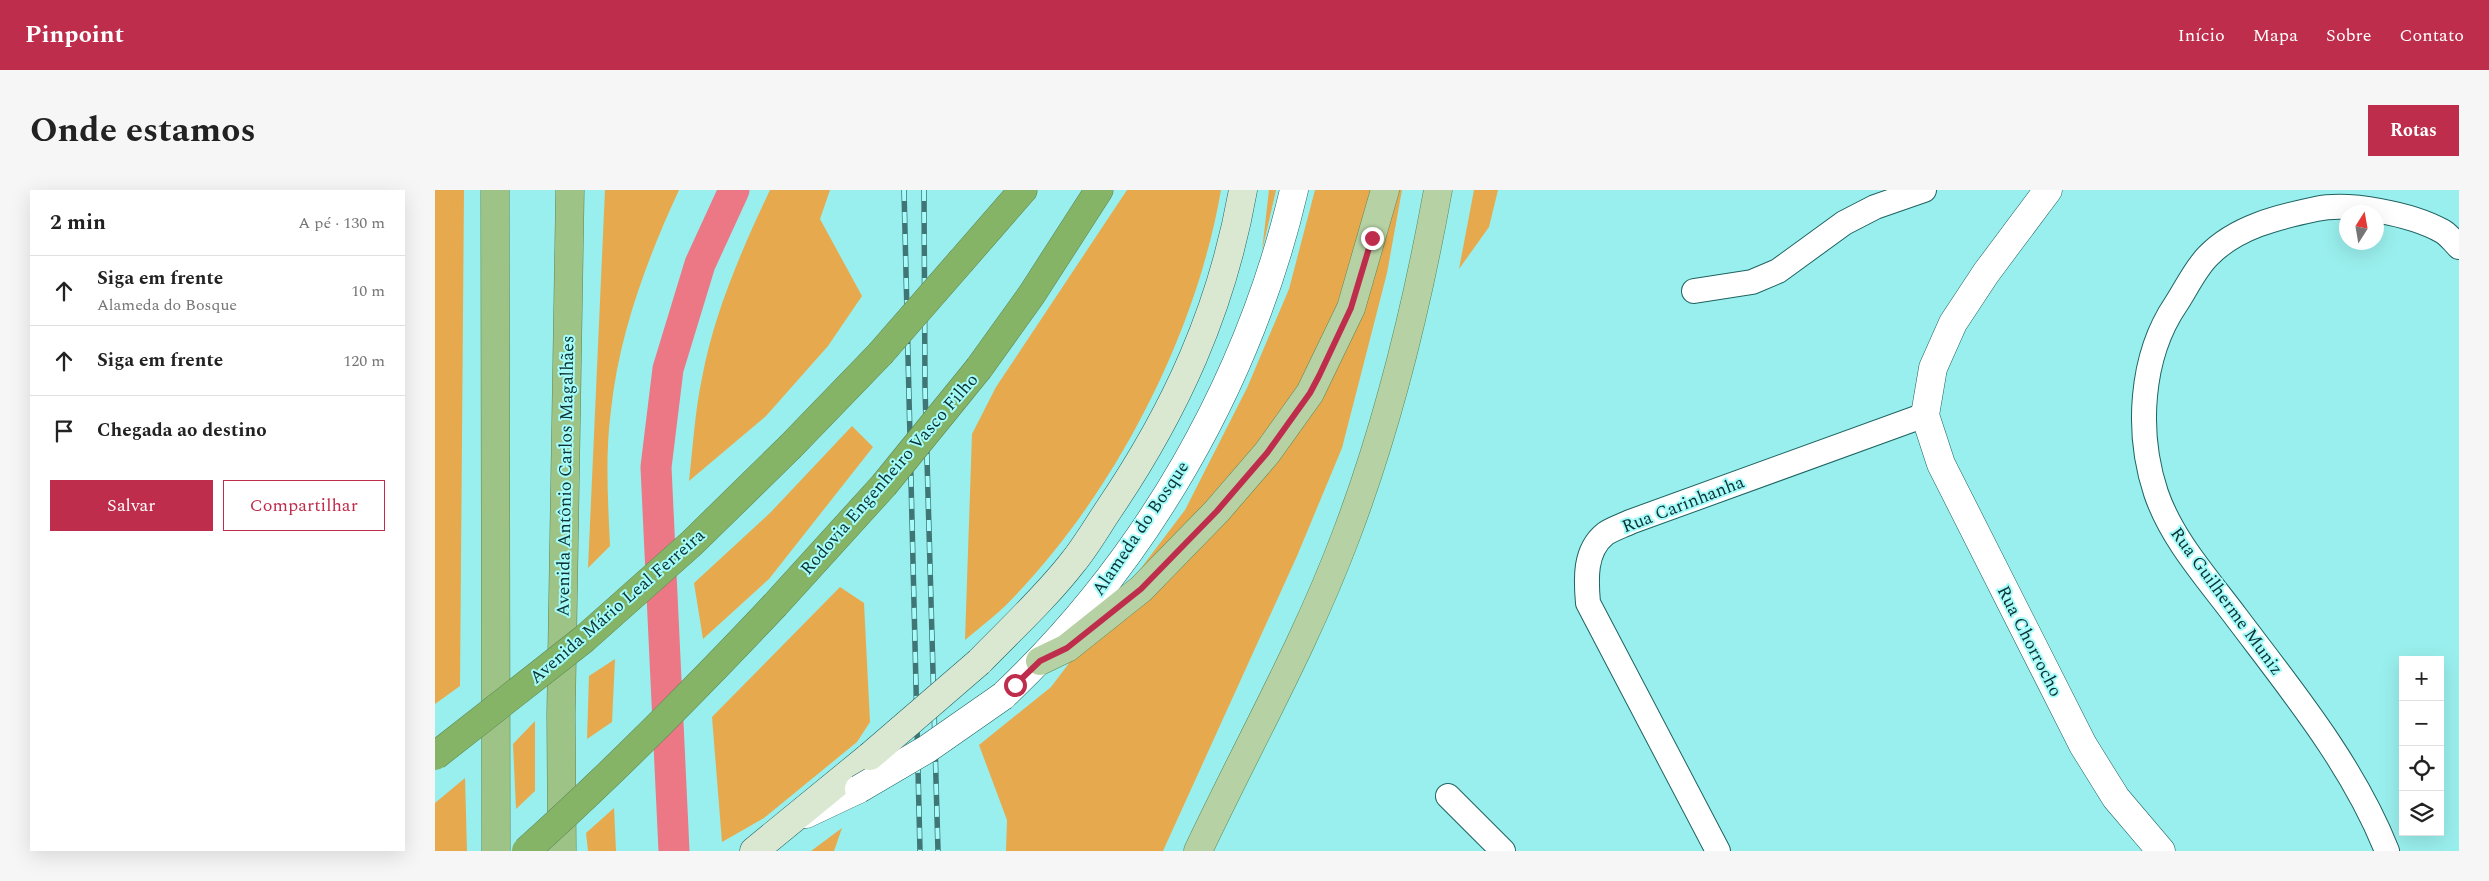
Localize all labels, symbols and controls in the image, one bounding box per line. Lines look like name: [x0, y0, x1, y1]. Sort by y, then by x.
text: Pinpoint: [25, 17, 124, 53]
text: Início: [2178, 22, 2225, 49]
text: Mapa: [2253, 22, 2298, 49]
text: Sobre: [2326, 22, 2371, 49]
text: Contato: [2399, 22, 2464, 49]
text: Onde estamos: [30, 104, 256, 157]
button: Rotas: [2368, 105, 2459, 156]
north arrow: [2339, 205, 2384, 250]
text: 2 min: [50, 207, 106, 239]
text: A pé · 130 m: [298, 211, 385, 235]
route end: [1361, 227, 1384, 250]
text: Siga em frente: [97, 264, 223, 293]
icon: ahead: [50, 277, 78, 305]
text: 10 m: [351, 279, 385, 303]
text: Alameda do Bosque: [97, 293, 237, 317]
street label: Avenida Antônio Carlos Magalhães: [550, 335, 581, 617]
text: Siga em frente: [97, 346, 223, 375]
icon: ahead: [50, 347, 78, 375]
text: 120 m: [343, 349, 385, 373]
street label: Rodovia Engenheiro Vasco Filho: [794, 367, 985, 581]
text: Chegada ao destino: [97, 416, 267, 445]
icon: arrive: [50, 417, 78, 445]
street label: Alameda do Bosque: [1085, 455, 1196, 601]
street label: Rua Carinhanha: [1618, 469, 1749, 540]
button: Salvar: [50, 480, 213, 531]
button: Compartilhar: [223, 480, 385, 531]
street label: Avenida Mário Leal Ferreira: [523, 522, 711, 690]
street label: Rua Guilherme Muniz: [2164, 522, 2290, 681]
street label: Rua Chorrocho: [1990, 581, 2069, 701]
map controls: [2399, 656, 2444, 836]
button: +: [2399, 656, 2444, 701]
route start: [1004, 674, 1027, 697]
button: −: [2399, 701, 2444, 746]
button: locate: [2399, 746, 2444, 791]
button: layers: [2399, 791, 2444, 836]

